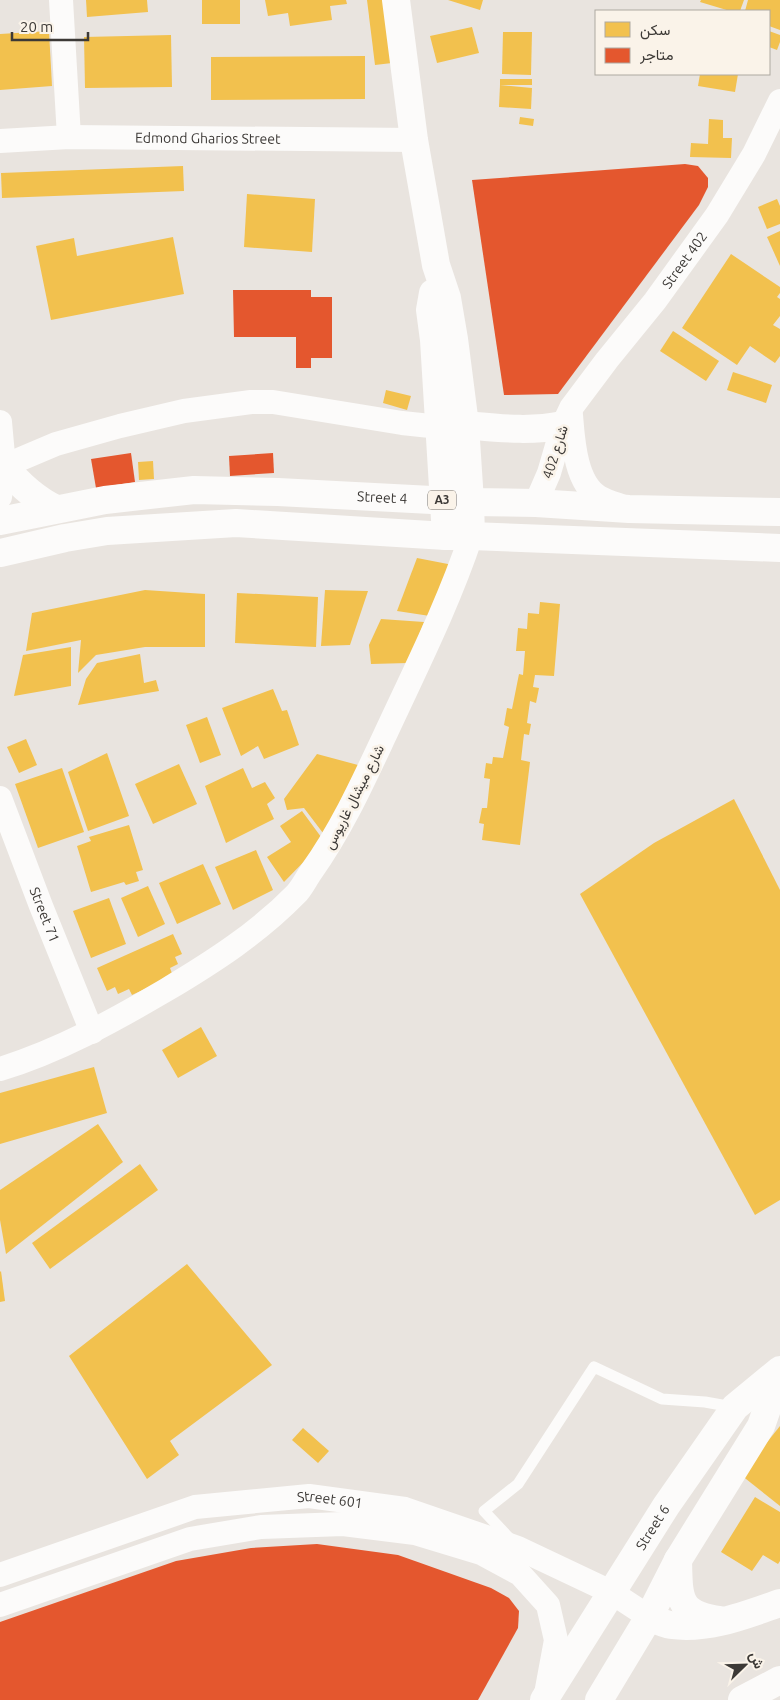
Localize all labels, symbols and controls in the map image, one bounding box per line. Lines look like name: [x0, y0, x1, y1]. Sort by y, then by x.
scale bar: [12, 10, 89, 42]
legend: [595, 10, 770, 75]
text: 20 m: [20, 18, 53, 35]
text: سكن: [640, 21, 670, 40]
text: متاجر: [639, 46, 674, 64]
street label: Edmond Gharios Street: [135, 130, 281, 147]
street label: Street 402: [659, 229, 710, 292]
street label: شارع 402: [539, 423, 574, 482]
street label: Street 4: [357, 488, 408, 507]
road number: A3: [428, 490, 456, 510]
street label: شارع ميشال غاريوس: [321, 742, 390, 853]
street label: Street 71: [27, 885, 63, 945]
street label: Street 601: [296, 1488, 364, 1511]
street label: Street 6: [632, 1502, 673, 1553]
north arrow: [720, 1640, 770, 1690]
text: ش: [745, 1649, 768, 1671]

